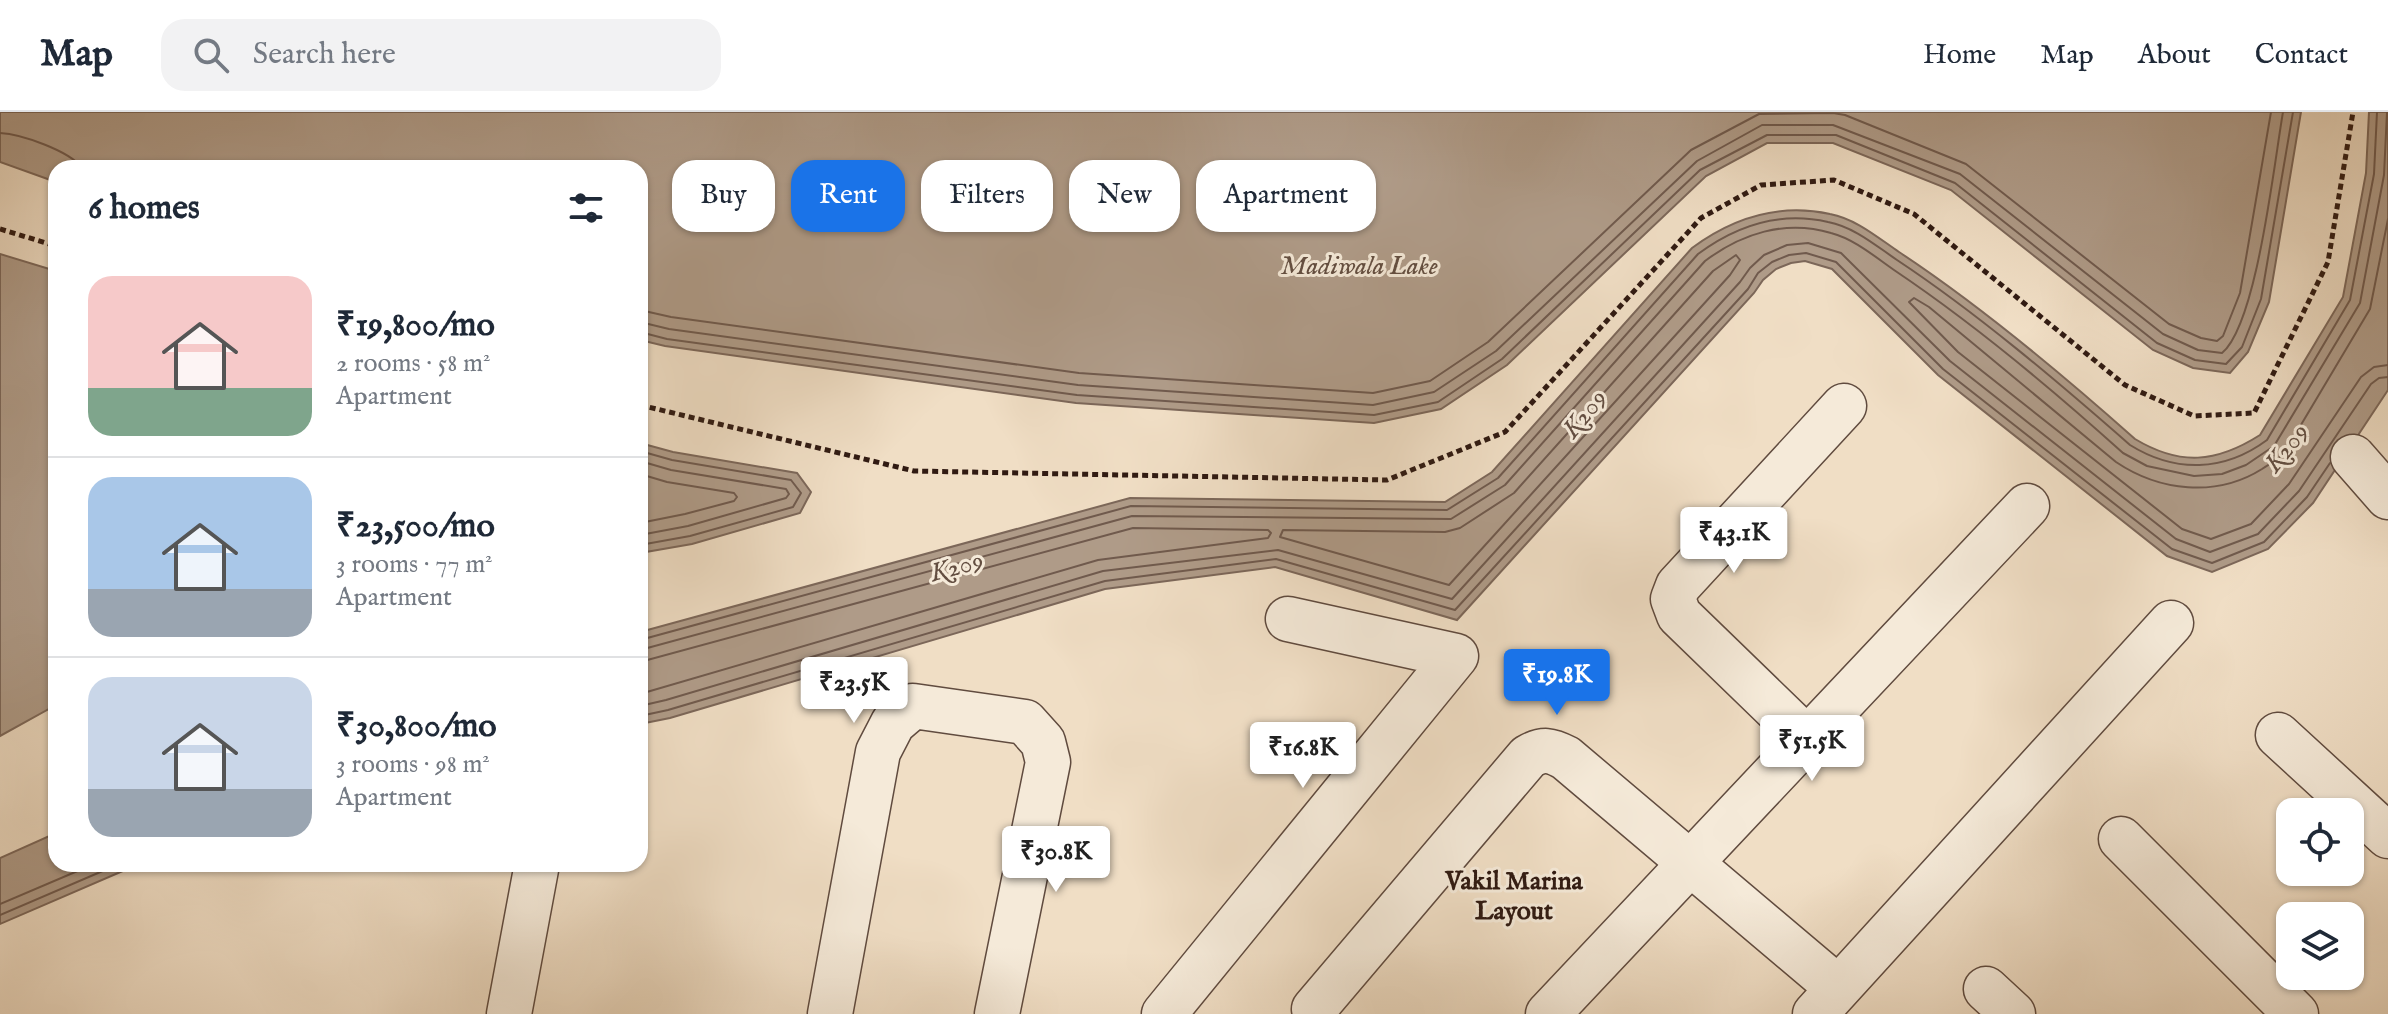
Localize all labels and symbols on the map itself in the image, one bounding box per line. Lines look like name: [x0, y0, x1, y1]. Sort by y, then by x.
water label: Madiwala Lake: [1280, 250, 1438, 283]
water label: K209: [1554, 383, 1615, 446]
water label: K209: [2257, 417, 2317, 480]
pin: ₹43.1K: [1669, 507, 1799, 575]
water label: K209: [926, 544, 987, 590]
pin: ₹19.8K: [1492, 649, 1622, 717]
pin: ₹23.5K: [789, 657, 919, 725]
pin: ₹51.5K: [1747, 715, 1877, 783]
pin: ₹16.8K: [1238, 722, 1368, 790]
pin: ₹30.8K: [991, 826, 1121, 894]
district label: Vakil Marina Layout: [1444, 865, 1584, 928]

